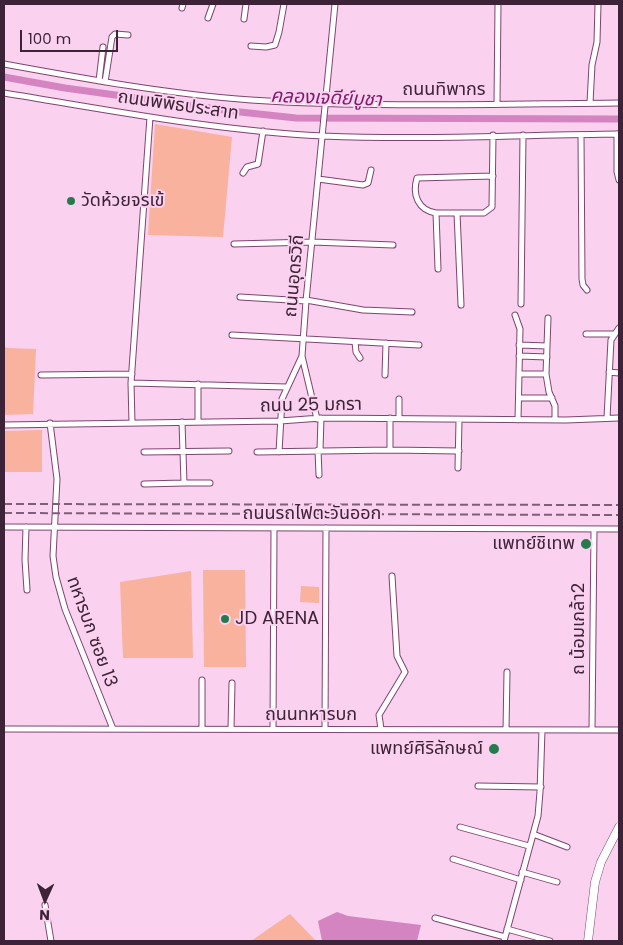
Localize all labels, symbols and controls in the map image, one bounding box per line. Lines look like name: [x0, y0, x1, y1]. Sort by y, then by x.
scale bar: [22, 20, 120, 52]
text: 100 m: [28, 28, 71, 49]
street label: ถนนทิพากร: [402, 79, 486, 101]
water label: คลองเจดีย์บูชา: [270, 86, 382, 112]
street label: ถนนพิพิธประสาท: [116, 87, 240, 125]
place label: วัดห้วยจรเข้: [81, 190, 164, 212]
marker: วัดห้วยจรเข้: [65, 195, 77, 207]
street label: ถนนอุดรวิถี: [281, 234, 309, 318]
street label: ถนน 25 มกรา: [260, 394, 362, 418]
street label: ถนนรถไฟตะวันออก: [243, 503, 381, 525]
place label: แพทย์ชิเทพ: [492, 533, 575, 555]
marker: แพทย์ชิเทพ: [579, 537, 593, 551]
street label: ทหารบก ซอย 13: [61, 574, 121, 690]
street label: ถ น้อมเกล้า2: [568, 583, 590, 675]
place label: JD ARENA: [235, 608, 319, 630]
marker: JD ARENA: [219, 613, 231, 625]
street label: ถนนทหารบก: [265, 704, 357, 726]
place label: แพทย์ศิริลักษณ์: [370, 738, 483, 760]
marker: แพทย์ศิริลักษณ์: [487, 742, 501, 756]
north arrow: [20, 875, 70, 925]
text: N: [39, 905, 50, 925]

